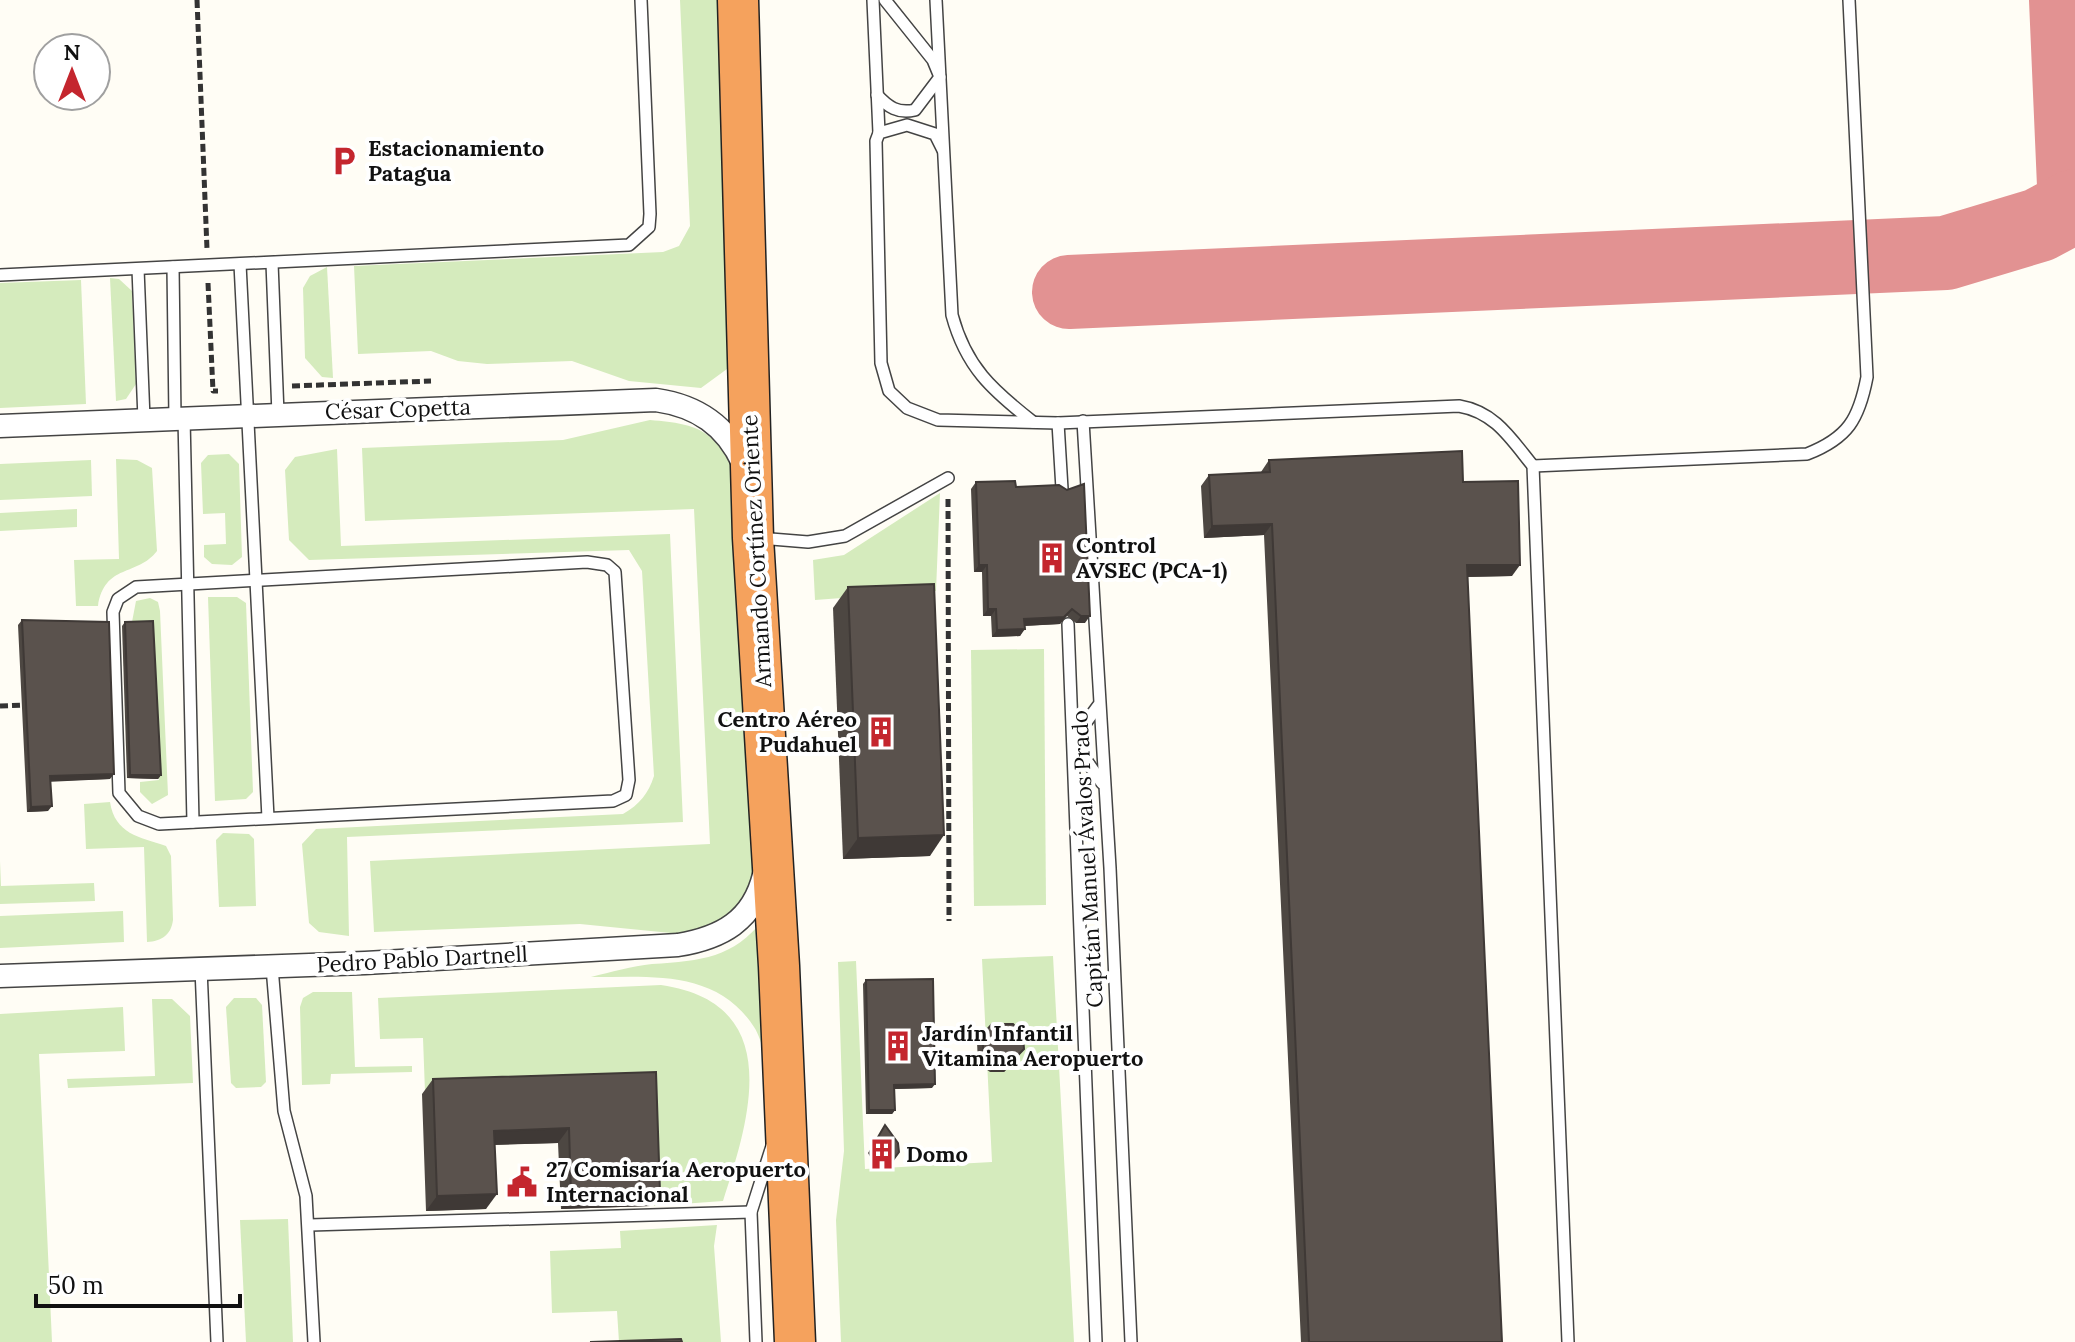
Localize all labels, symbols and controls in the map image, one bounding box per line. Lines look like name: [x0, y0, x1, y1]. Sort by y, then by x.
north arrow: [32, 32, 112, 112]
text: N: [63, 38, 81, 66]
place label: Estacionamiento Patagua: [368, 134, 544, 187]
parking icon: Estacionamiento Patagua: [327, 144, 361, 178]
street label: César Copetta: [325, 392, 471, 426]
street label: Armando Cortínez Oriente: [735, 414, 777, 689]
place label: Control AVSEC (PCA-1): [1076, 531, 1227, 584]
building icon: Control AVSEC (PCA-1): [1035, 541, 1069, 575]
place label: Centro Aéreo Pudahuel: [717, 705, 857, 758]
street label: Capitán Manuel Ávalos Prado: [1065, 710, 1109, 1008]
building icon: Centro Aéreo Pudahuel: [864, 715, 898, 749]
street label: Pedro Pablo Dartnell: [316, 939, 528, 979]
place label: Jardín Infantil Vitamina Aeropuerto: [922, 1019, 1143, 1072]
building icon: Jardín Infantil Vitamina Aeropuerto: [881, 1029, 915, 1063]
building icon: Domo: [865, 1137, 899, 1171]
place label: Domo: [906, 1140, 968, 1168]
place label: 27 Comisaría Aeropuerto Internacional: [546, 1155, 806, 1208]
public building icon: 27 Comisaría Aeropuerto Internacional: [505, 1165, 539, 1199]
scale bar: [36, 1258, 240, 1308]
text: 50 m: [48, 1270, 104, 1301]

